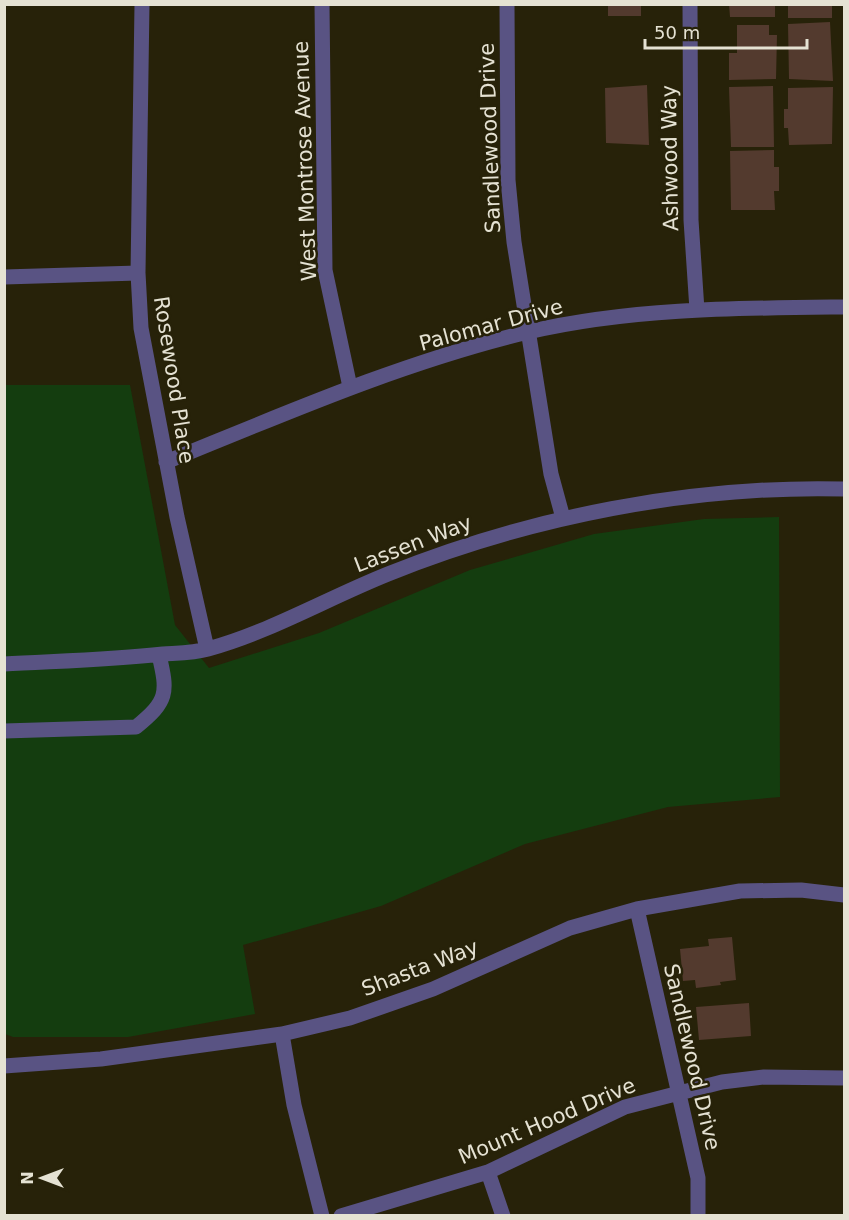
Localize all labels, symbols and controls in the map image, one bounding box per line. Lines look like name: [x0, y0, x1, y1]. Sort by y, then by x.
scale bar: [645, 12, 807, 50]
text: 50 m: [654, 22, 700, 43]
street label: West Montrose Avenue: [289, 40, 321, 282]
street label: Sandlewood Drive: [475, 42, 505, 234]
street label: Ashwood Way: [657, 85, 683, 231]
street label: Palomar Drive: [416, 294, 566, 356]
street label: Rosewood Place: [149, 295, 199, 465]
street label: Lassen Way: [351, 511, 475, 577]
street label: Shasta Way: [358, 935, 482, 1001]
street label: Sandlewood Drive: [659, 962, 725, 1152]
street label: Mount Hood Drive: [455, 1073, 639, 1169]
north arrow: [12, 1148, 72, 1208]
text: N: [18, 1171, 37, 1185]

